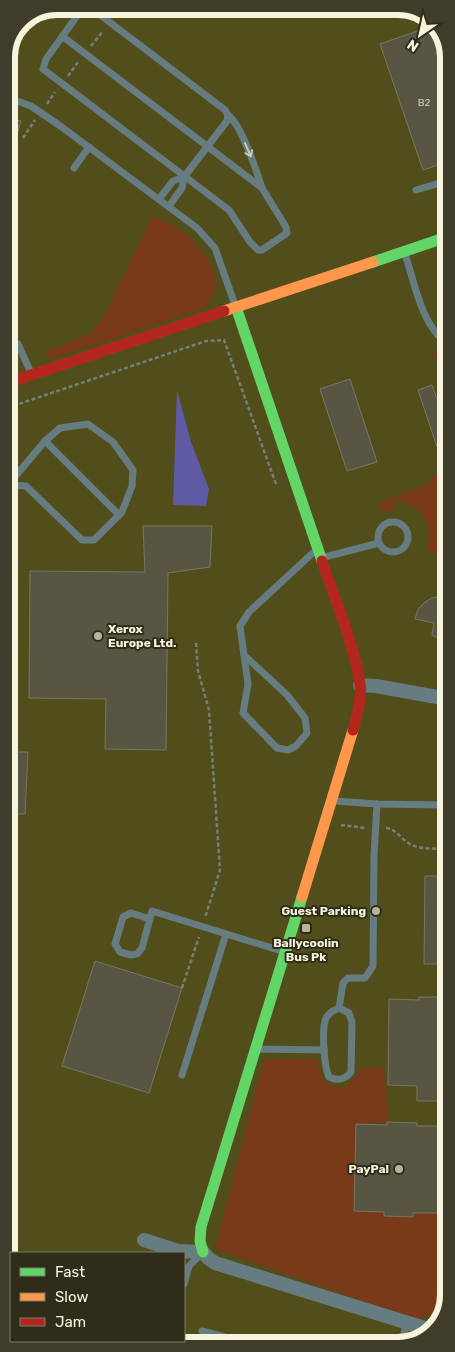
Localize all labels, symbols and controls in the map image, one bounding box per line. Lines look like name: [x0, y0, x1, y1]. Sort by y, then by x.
north arrow: [395, 10, 445, 60]
text: N: [404, 35, 422, 55]
house number: B2: [418, 97, 430, 109]
one-way arrow: [243, 142, 253, 157]
place label: Xerox Europe Ltd.: [108, 622, 176, 650]
marker: Xerox Europe Ltd.: [92, 630, 104, 642]
place label: Guest Parking: [281, 904, 366, 918]
marker: Guest Parking: [370, 905, 382, 917]
marker: Ballycoolin Bus Pk: [300, 922, 312, 934]
place label: Ballycoolin Bus Pk: [273, 936, 339, 964]
place label: PayPal: [349, 1162, 389, 1176]
marker: PayPal: [393, 1163, 405, 1175]
legend: [10, 1252, 185, 1342]
text: Fast: [55, 1263, 85, 1281]
text: Slow: [55, 1288, 88, 1306]
text: Jam: [55, 1313, 86, 1331]

